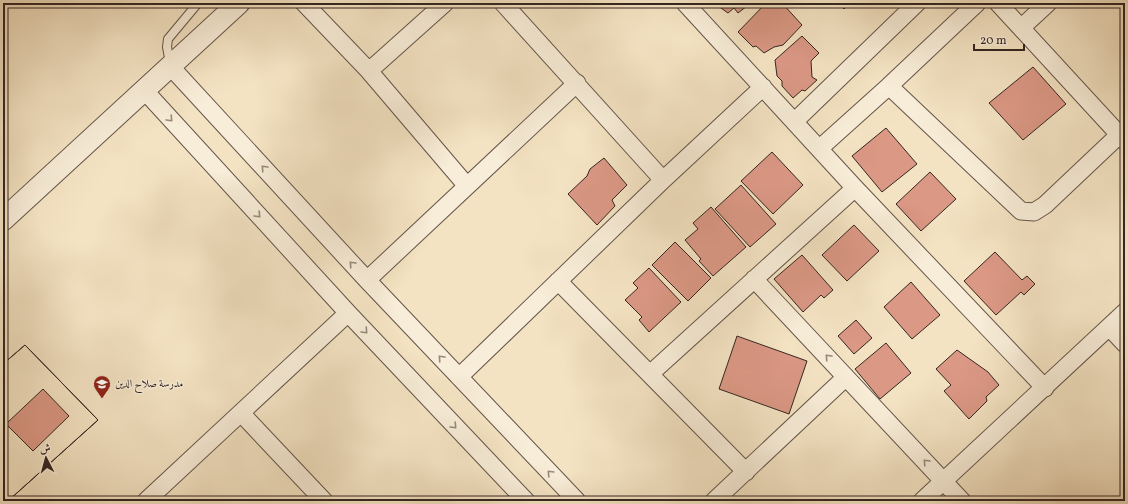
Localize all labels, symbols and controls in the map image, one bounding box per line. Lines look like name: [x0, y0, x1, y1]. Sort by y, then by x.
scale bar: [974, 26, 1024, 52]
text: 20 m: [980, 33, 1007, 49]
one-way arrow: [165, 114, 173, 122]
one-way arrow: [261, 165, 269, 173]
one-way arrow: [253, 210, 261, 218]
one-way arrow: [350, 261, 357, 268]
one-way arrow: [360, 326, 368, 334]
one-way arrow: [825, 354, 833, 362]
one-way arrow: [439, 355, 446, 363]
school or university icon: مدرسة صلاح الدين: [92, 374, 112, 399]
place label: مدرسة صلاح الدين: [115, 377, 183, 394]
one-way arrow: [450, 421, 457, 428]
north arrow: [26, 438, 66, 478]
text: ش: [39, 442, 51, 458]
one-way arrow: [924, 459, 931, 467]
one-way arrow: [547, 470, 555, 478]

